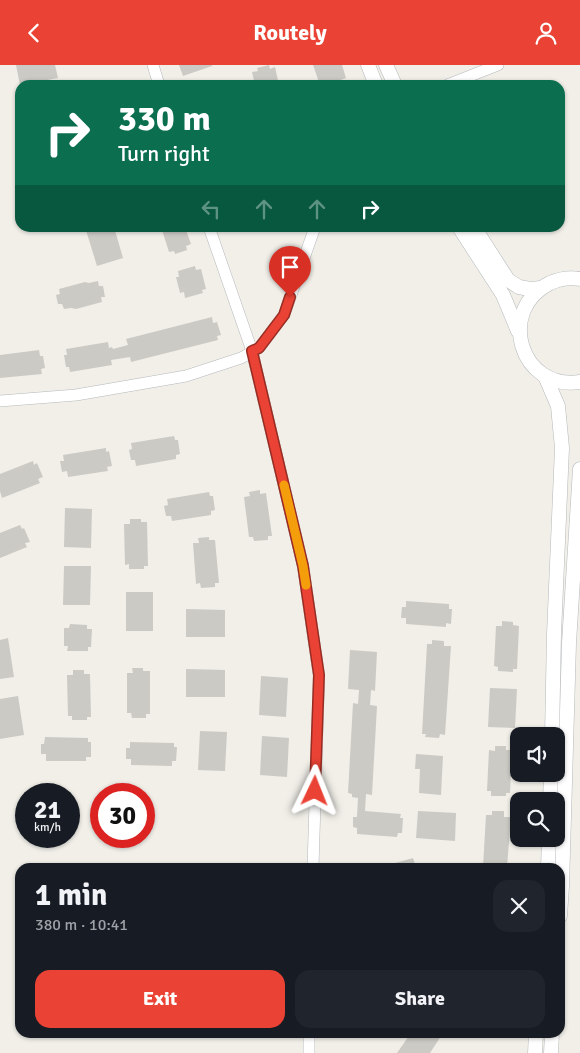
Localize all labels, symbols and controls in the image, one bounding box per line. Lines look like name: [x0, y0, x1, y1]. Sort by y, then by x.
icon: back: [20, 19, 48, 47]
text: Routely: [253, 19, 327, 46]
icon: person: [532, 19, 560, 47]
text: 330 m: [118, 97, 211, 140]
icon: right: [35, 100, 100, 165]
text: Turn right: [118, 140, 210, 167]
icon: left: [197, 195, 225, 223]
icon: ahead: [250, 195, 278, 223]
icon: ahead: [303, 195, 331, 223]
icon: right: [356, 195, 384, 223]
pin: [269, 246, 311, 297]
icon: arrive: [276, 253, 304, 281]
map controls: [510, 727, 565, 847]
button: sound: [510, 727, 565, 782]
position arrow: [288, 764, 340, 816]
speed limit sign: 30: [90, 783, 155, 848]
button: search: [510, 792, 565, 847]
text: 21: [34, 794, 61, 825]
text: km/h: [34, 820, 61, 835]
text: 1 min: [35, 877, 107, 914]
button: close: [493, 880, 545, 932]
text: 380 m · 10:41: [35, 915, 128, 935]
button: Exit: [35, 970, 285, 1028]
button: Share: [295, 970, 545, 1028]

